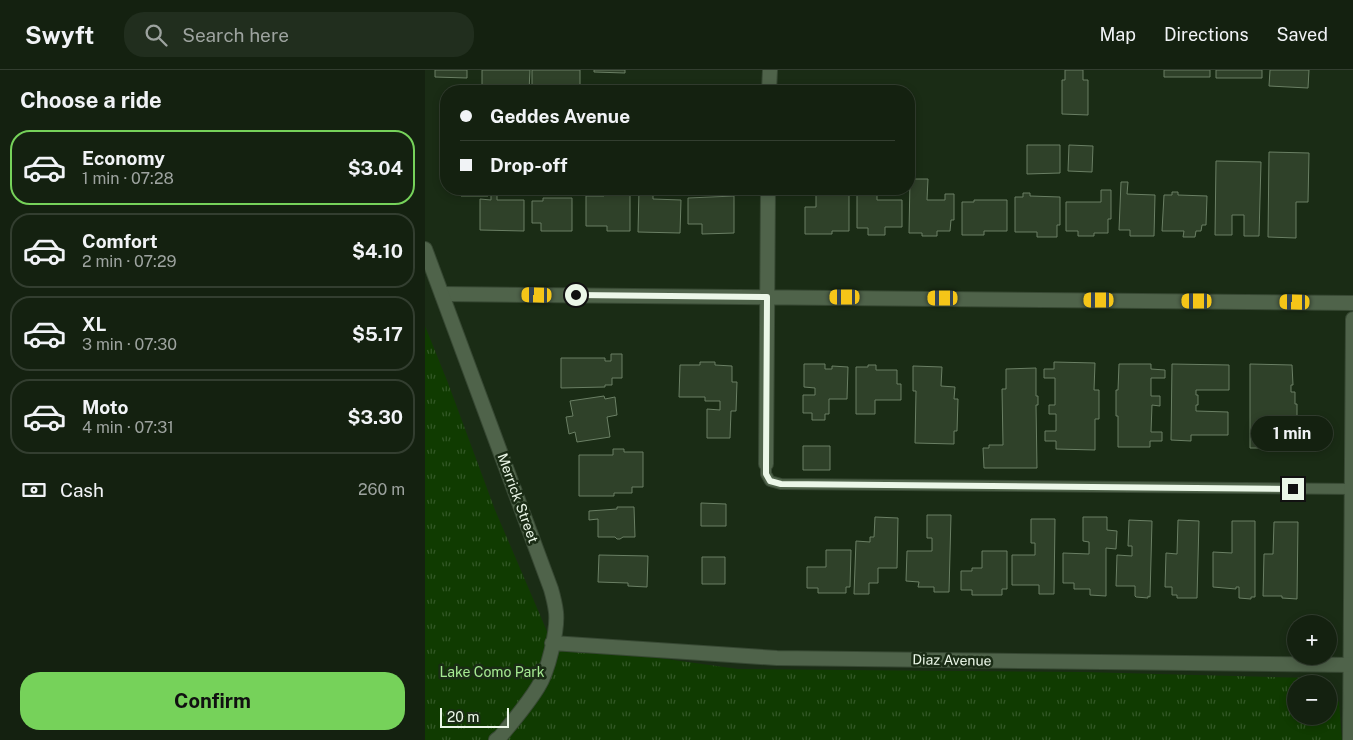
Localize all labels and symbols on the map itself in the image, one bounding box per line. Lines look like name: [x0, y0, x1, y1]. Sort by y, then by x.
route start: [565, 284, 587, 306]
car: [521, 287, 552, 303]
car: [830, 290, 860, 305]
car: [928, 291, 958, 306]
car: [1084, 293, 1114, 308]
car: [1182, 294, 1212, 309]
car: [1279, 294, 1310, 310]
callout: 1 min: [1252, 416, 1334, 452]
street label: Merrick Street: [494, 451, 542, 545]
route end: [1282, 478, 1304, 500]
street label: Diaz Avenue: [912, 651, 992, 669]
park label: Lake Como Park: [439, 664, 545, 680]
scale bar: [440, 705, 509, 728]

